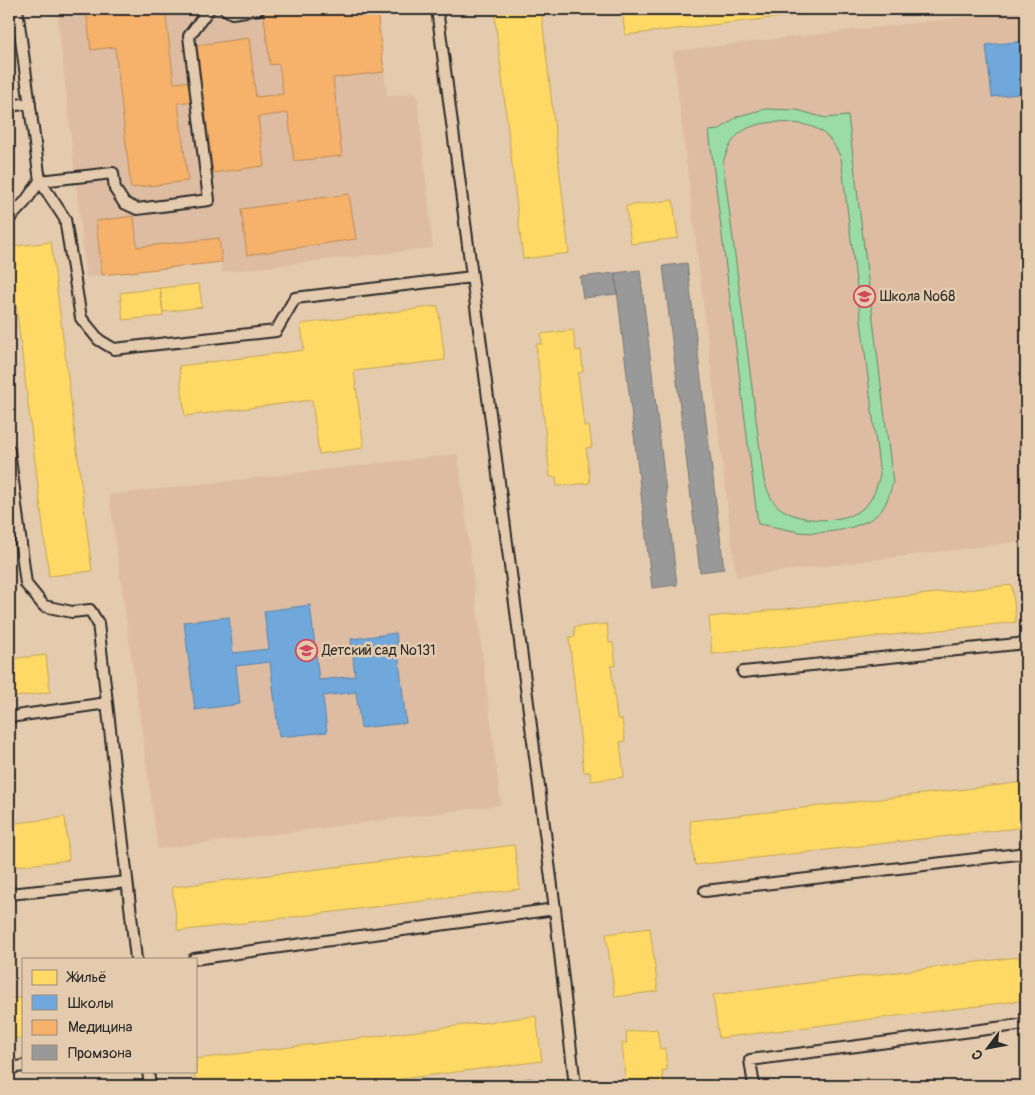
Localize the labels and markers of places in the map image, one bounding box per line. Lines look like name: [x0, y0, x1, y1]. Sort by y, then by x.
school or university icon: Школа №68: [852, 284, 876, 308]
place label: Школа №68: [880, 288, 955, 305]
school or university icon: Детский сад №131: [294, 638, 318, 662]
place label: Детский сад №131: [321, 642, 435, 659]

